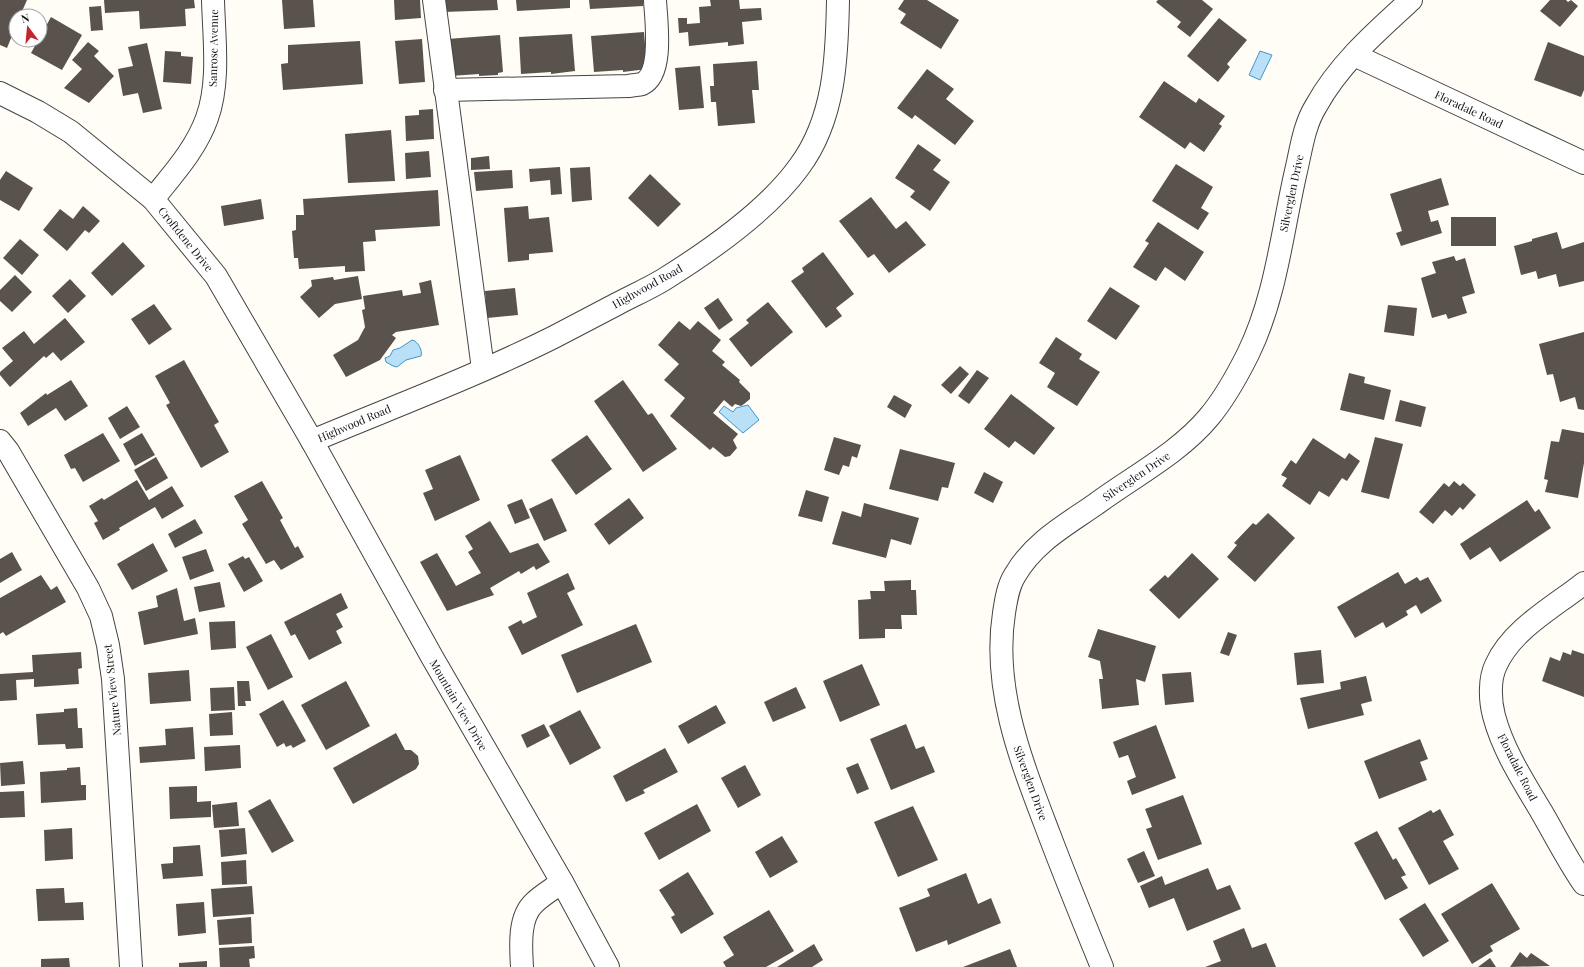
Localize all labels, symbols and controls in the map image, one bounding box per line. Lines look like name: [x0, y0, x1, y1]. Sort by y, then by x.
north arrow: [8, 8, 48, 48]
street label: Sanrose Avenue: [205, 9, 221, 87]
text: N: [19, 10, 31, 26]
street label: Floradale Road: [1432, 87, 1506, 132]
street label: Silverglen Drive: [1275, 153, 1307, 233]
street label: Croftdene Drive: [155, 203, 217, 275]
street label: Highwood Road: [609, 260, 685, 312]
street label: Highwood Road: [315, 401, 394, 445]
street label: Silverglen Drive: [1099, 448, 1173, 504]
street label: Nature View Street: [100, 644, 124, 736]
street label: Mountain View Drive: [427, 657, 491, 754]
street label: Floradale Road: [1495, 731, 1542, 804]
street label: Silverglen Drive: [1010, 743, 1052, 823]

